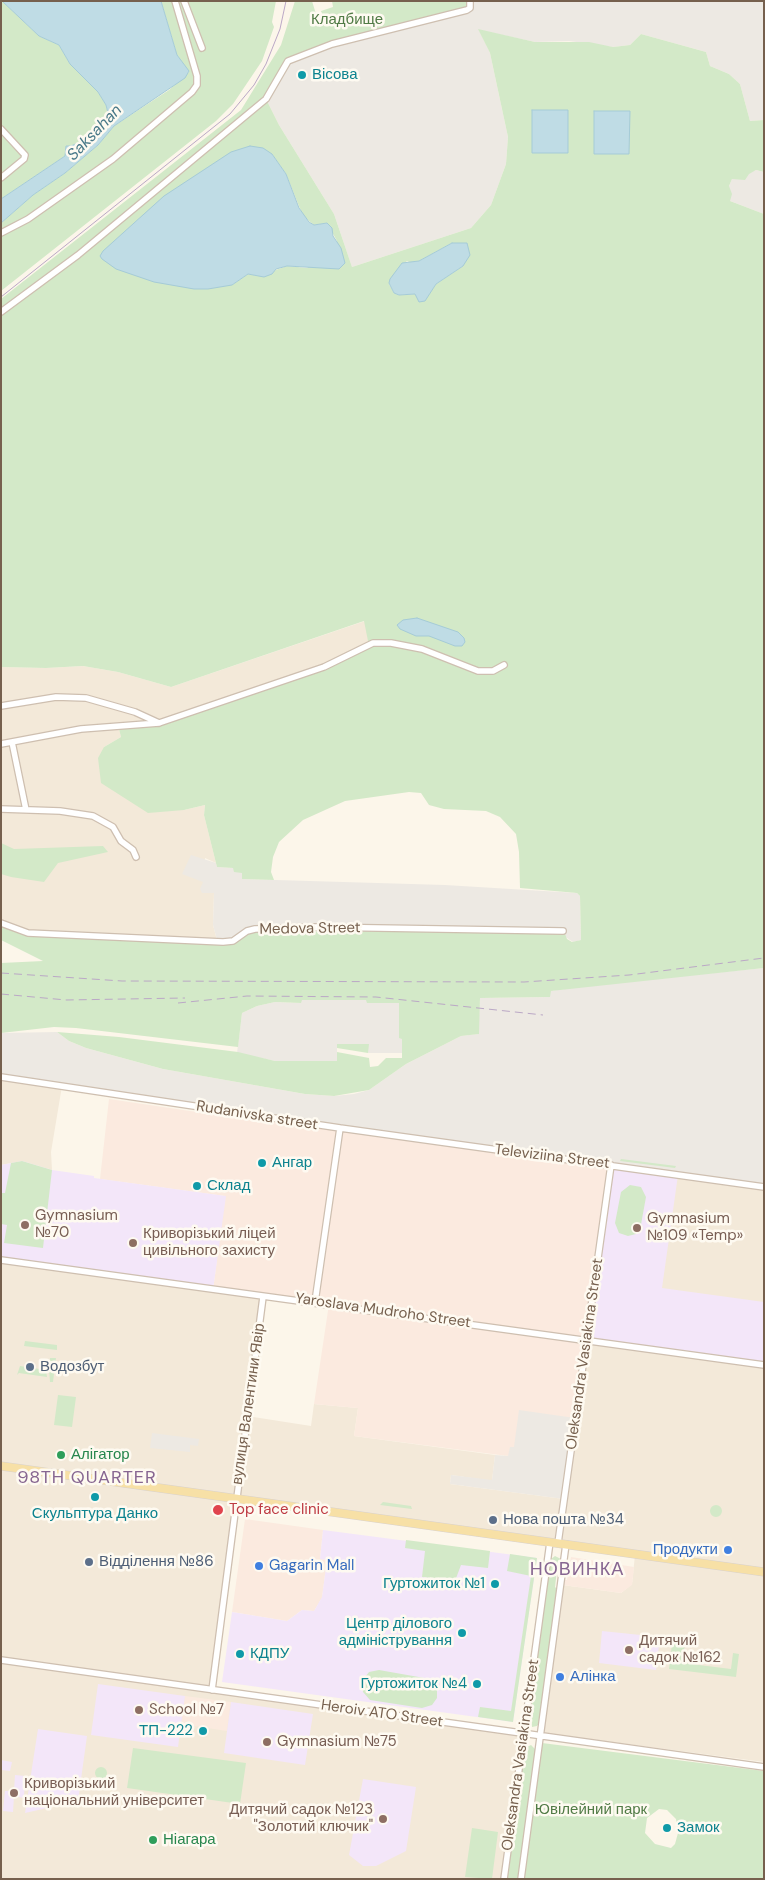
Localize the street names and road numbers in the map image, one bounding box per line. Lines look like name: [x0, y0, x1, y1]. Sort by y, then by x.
street label: Medova Street: [259, 919, 361, 939]
street label: Rudanivska street: [195, 1097, 319, 1135]
street label: Televiziina Street: [493, 1141, 611, 1173]
street label: Oleksandra Vasiakina Street: [563, 1257, 607, 1451]
street label: Yaroslava Mudroho Street: [294, 1290, 472, 1332]
street label: вулиця Валентини Явір: [229, 1322, 269, 1486]
street label: Oleksandra Vasiakina Street: [499, 1658, 543, 1852]
street label: Heroiv ATO Street: [320, 1697, 444, 1731]

